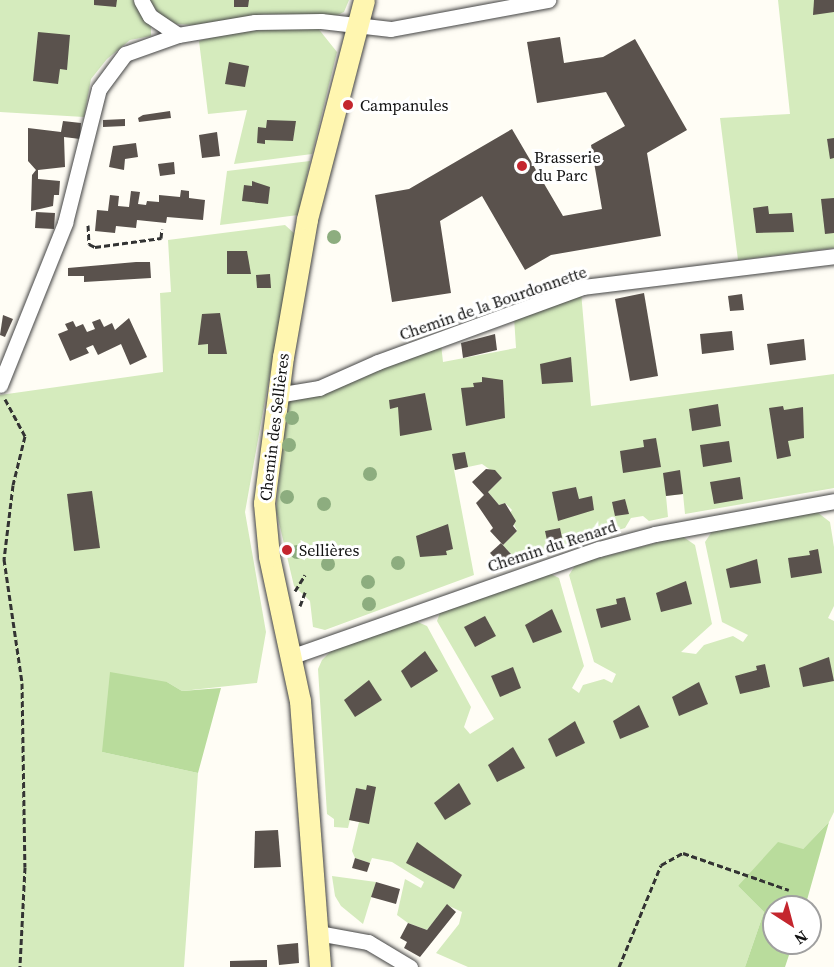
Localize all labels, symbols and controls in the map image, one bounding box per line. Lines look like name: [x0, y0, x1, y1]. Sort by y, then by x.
place label: Campanules: [360, 95, 449, 115]
marker: Campanules: [341, 98, 355, 112]
place label: Brasserie du Parc: [534, 147, 601, 185]
marker: Brasserie du Parc: [515, 159, 529, 173]
street label: Chemin de la Bourdonnette: [397, 262, 589, 344]
street label: Chemin des Sellières: [255, 352, 293, 502]
street label: Chemin du Renard: [485, 516, 619, 576]
place label: Sellières: [299, 540, 359, 560]
marker: Sellières: [280, 543, 294, 557]
north arrow: [762, 895, 822, 955]
text: N: [790, 926, 813, 950]

